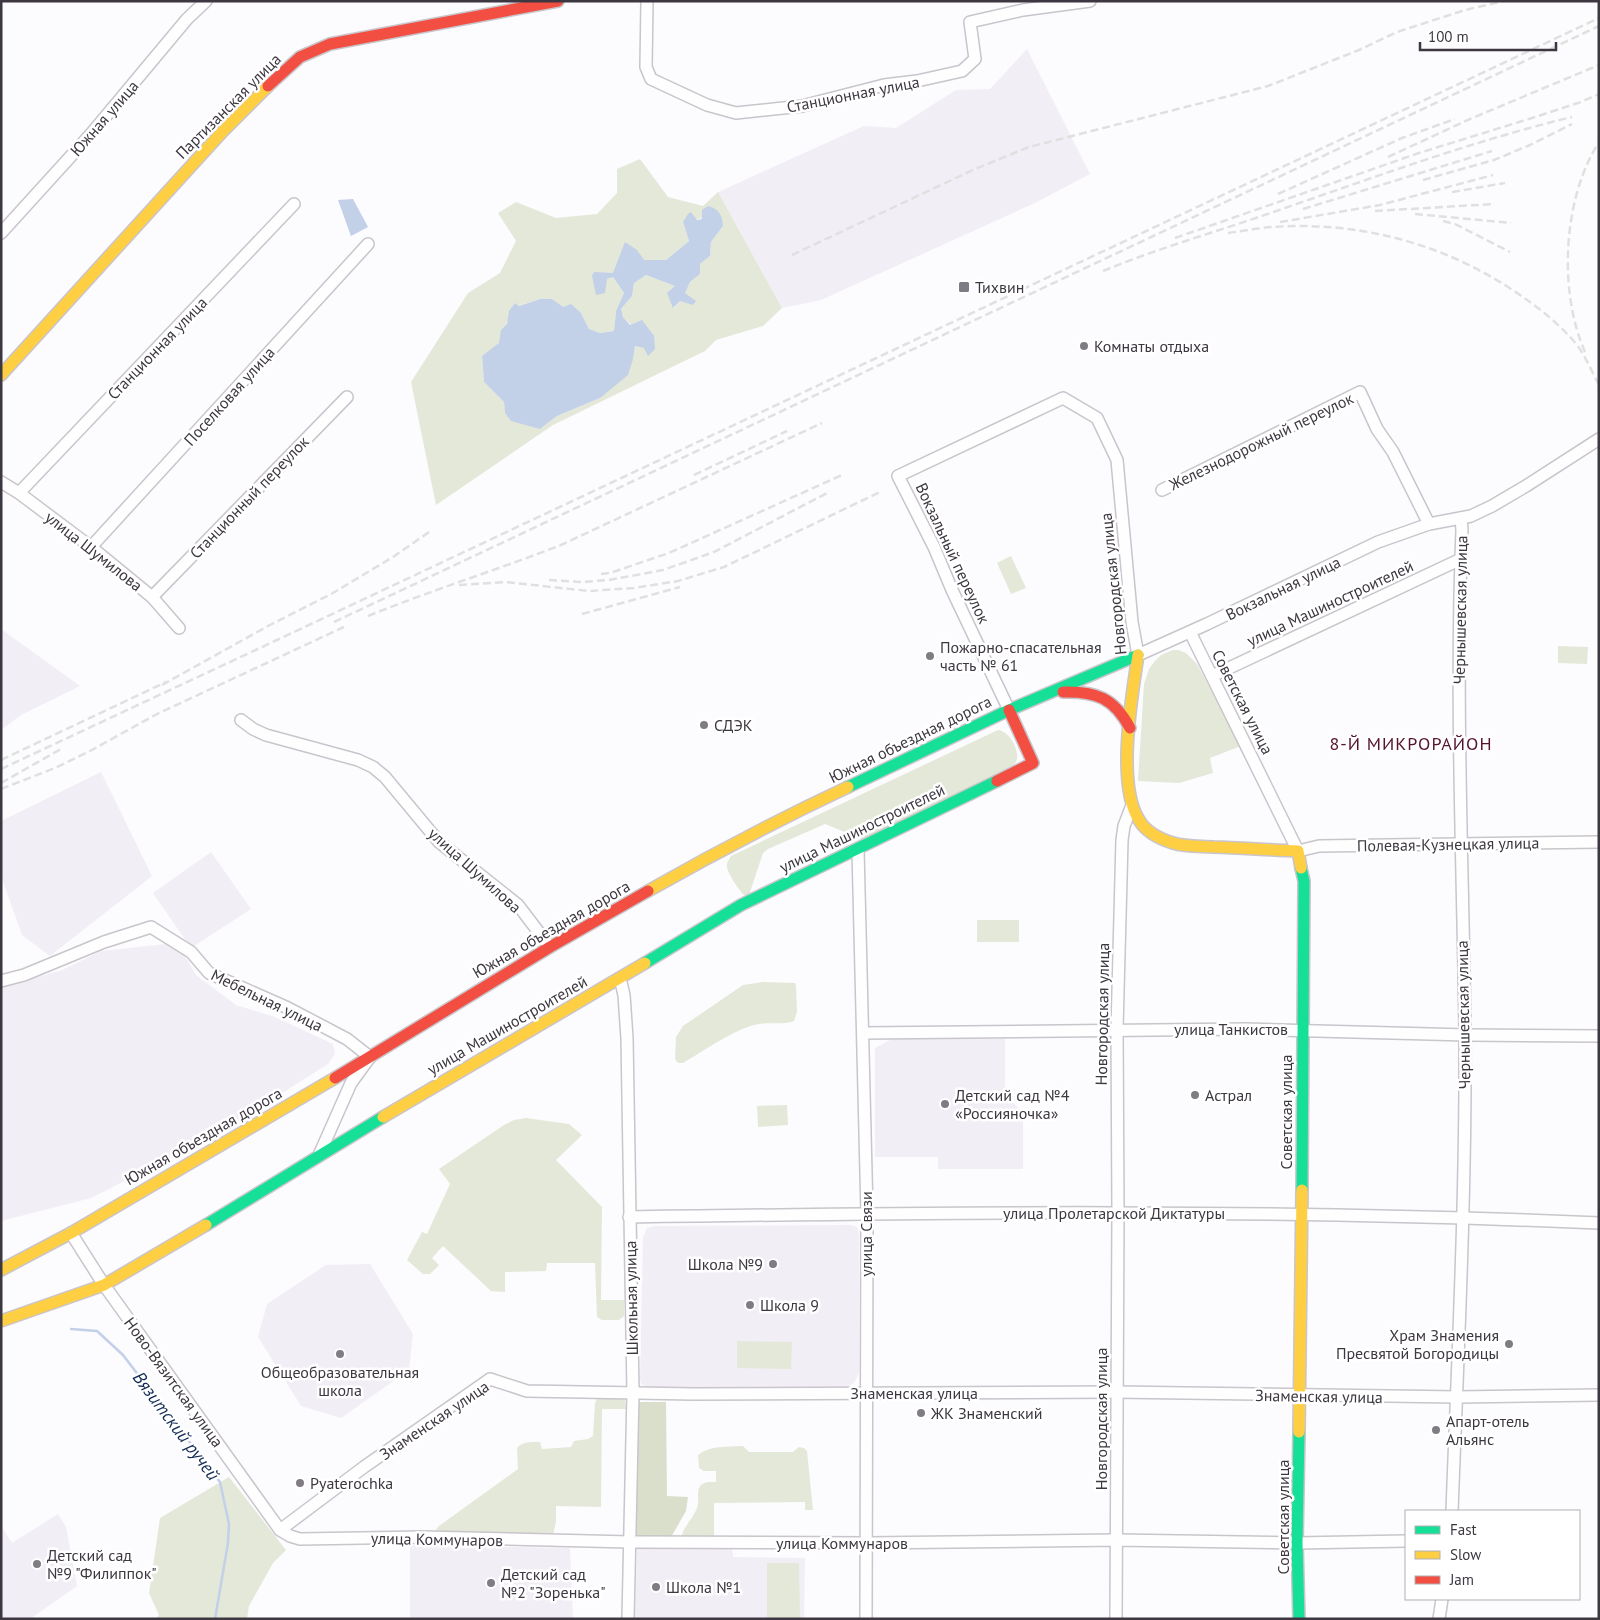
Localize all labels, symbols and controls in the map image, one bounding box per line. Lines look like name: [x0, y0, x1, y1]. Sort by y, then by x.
scale bar: [1420, 20, 1556, 52]
text: 100 m: [1428, 27, 1469, 46]
street label: Партизанская улица: [171, 49, 285, 163]
street label: Станционная улица: [785, 71, 921, 117]
street label: Южная улица: [66, 76, 142, 160]
place label: Тихвин: [975, 277, 1024, 297]
marker: Тихвин: [957, 280, 971, 294]
street label: Станционная улица: [103, 293, 211, 403]
place label: Комнаты отдыха: [1094, 336, 1209, 356]
marker: Комнаты отдыха: [1078, 340, 1090, 352]
street label: Поселковая улица: [179, 342, 279, 450]
street label: Железнодорожный переулок: [1165, 388, 1357, 495]
street label: Станционный переулок: [185, 431, 313, 562]
street label: Вокзальный переулок: [912, 479, 995, 627]
street label: улица Шумилова: [41, 507, 147, 595]
street label: Новгородская улица: [1096, 512, 1130, 656]
street label: Чернышевская улица: [1449, 535, 1471, 685]
street label: Вокзальная улица: [1222, 552, 1344, 624]
street label: улица Машиностроителей: [1244, 556, 1416, 650]
place label: Пожарно-спасательная часть № 61: [940, 637, 1102, 675]
street label: Советская улица: [1208, 646, 1278, 758]
marker: Пожарно-спасательная часть № 61: [924, 650, 936, 662]
street label: Южная объездная дорога: [825, 691, 995, 787]
place label: СДЭК: [714, 715, 753, 735]
marker: СДЭК: [698, 719, 710, 731]
district label: 8-Й МИКРОРАЙОН: [1329, 732, 1493, 755]
street label: улица Машиностроителей: [776, 779, 948, 877]
street label: улица Шумилова: [424, 823, 526, 917]
street label: Полевая-Кузнецкая улица: [1357, 832, 1539, 856]
street label: Южная объездная дорога: [469, 876, 633, 982]
street label: Чернышевская улица: [1452, 940, 1474, 1090]
street label: Новгородская улица: [1091, 942, 1113, 1086]
street label: Мебельная улица: [208, 964, 326, 1036]
street label: улица Машиностроителей: [423, 971, 591, 1079]
street label: улица Танкистов: [1174, 1019, 1288, 1039]
street label: Советская улица: [1276, 1055, 1296, 1169]
street label: Южная объездная дорога: [121, 1083, 285, 1189]
place label: Детский сад №4 «Россияночка»: [955, 1085, 1070, 1123]
place label: Астрал: [1205, 1085, 1252, 1105]
marker: Астрал: [1189, 1089, 1201, 1101]
marker: Детский сад №4 «Россияночка»: [939, 1098, 951, 1110]
street label: улица Связи: [856, 1191, 876, 1277]
street label: улица Пролетарской Диктатуры: [1003, 1203, 1225, 1223]
street label: Школьная улица: [620, 1241, 642, 1355]
place label: Школа №9: [688, 1254, 763, 1274]
marker: Школа №9: [767, 1258, 779, 1270]
place label: Школа 9: [760, 1295, 819, 1315]
marker: Школа 9: [744, 1299, 756, 1311]
street label: Ново-Вязитская улица: [120, 1313, 228, 1451]
place label: Храм Знамения Пресвятой Богородицы: [1336, 1325, 1499, 1363]
marker: Храм Знамения Пресвятой Богородицы: [1503, 1338, 1515, 1350]
marker: Общеобразовательная школа: [334, 1348, 346, 1360]
street label: Новгородская улица: [1091, 1348, 1111, 1490]
place label: Общеобразовательная школа: [261, 1362, 419, 1400]
water label: Вязитский ручей: [128, 1367, 225, 1485]
street label: Знаменская улица: [375, 1376, 493, 1464]
street label: Знаменская улица: [850, 1383, 978, 1403]
street label: Знаменская улица: [1255, 1385, 1383, 1407]
place label: ЖК Знаменский: [930, 1403, 1043, 1423]
marker: ЖК Знаменский: [915, 1407, 927, 1419]
place label: Апарт-отель Альянс: [1446, 1411, 1529, 1449]
marker: Апарт-отель Альянс: [1430, 1424, 1442, 1436]
street label: Советская улица: [1273, 1460, 1293, 1574]
place label: Pyaterochka: [310, 1473, 393, 1493]
marker: Pyaterochka: [294, 1477, 306, 1489]
legend: [1405, 1510, 1580, 1600]
text: Fast: [1450, 1520, 1477, 1539]
street label: улица Коммунаров: [371, 1528, 503, 1550]
street label: улица Коммунаров: [776, 1533, 908, 1553]
place label: Детский сад №9 "Филиппок": [47, 1545, 157, 1583]
text: Slow: [1450, 1545, 1481, 1564]
marker: Детский сад №9 "Филиппок": [31, 1558, 43, 1570]
place label: Детский сад №2 "Зоренька": [501, 1564, 606, 1602]
text: Jam: [1449, 1570, 1474, 1589]
marker: Детский сад №2 "Зоренька": [485, 1577, 497, 1589]
place label: Школа №1: [666, 1577, 741, 1597]
marker: Школа №1: [650, 1581, 662, 1593]

